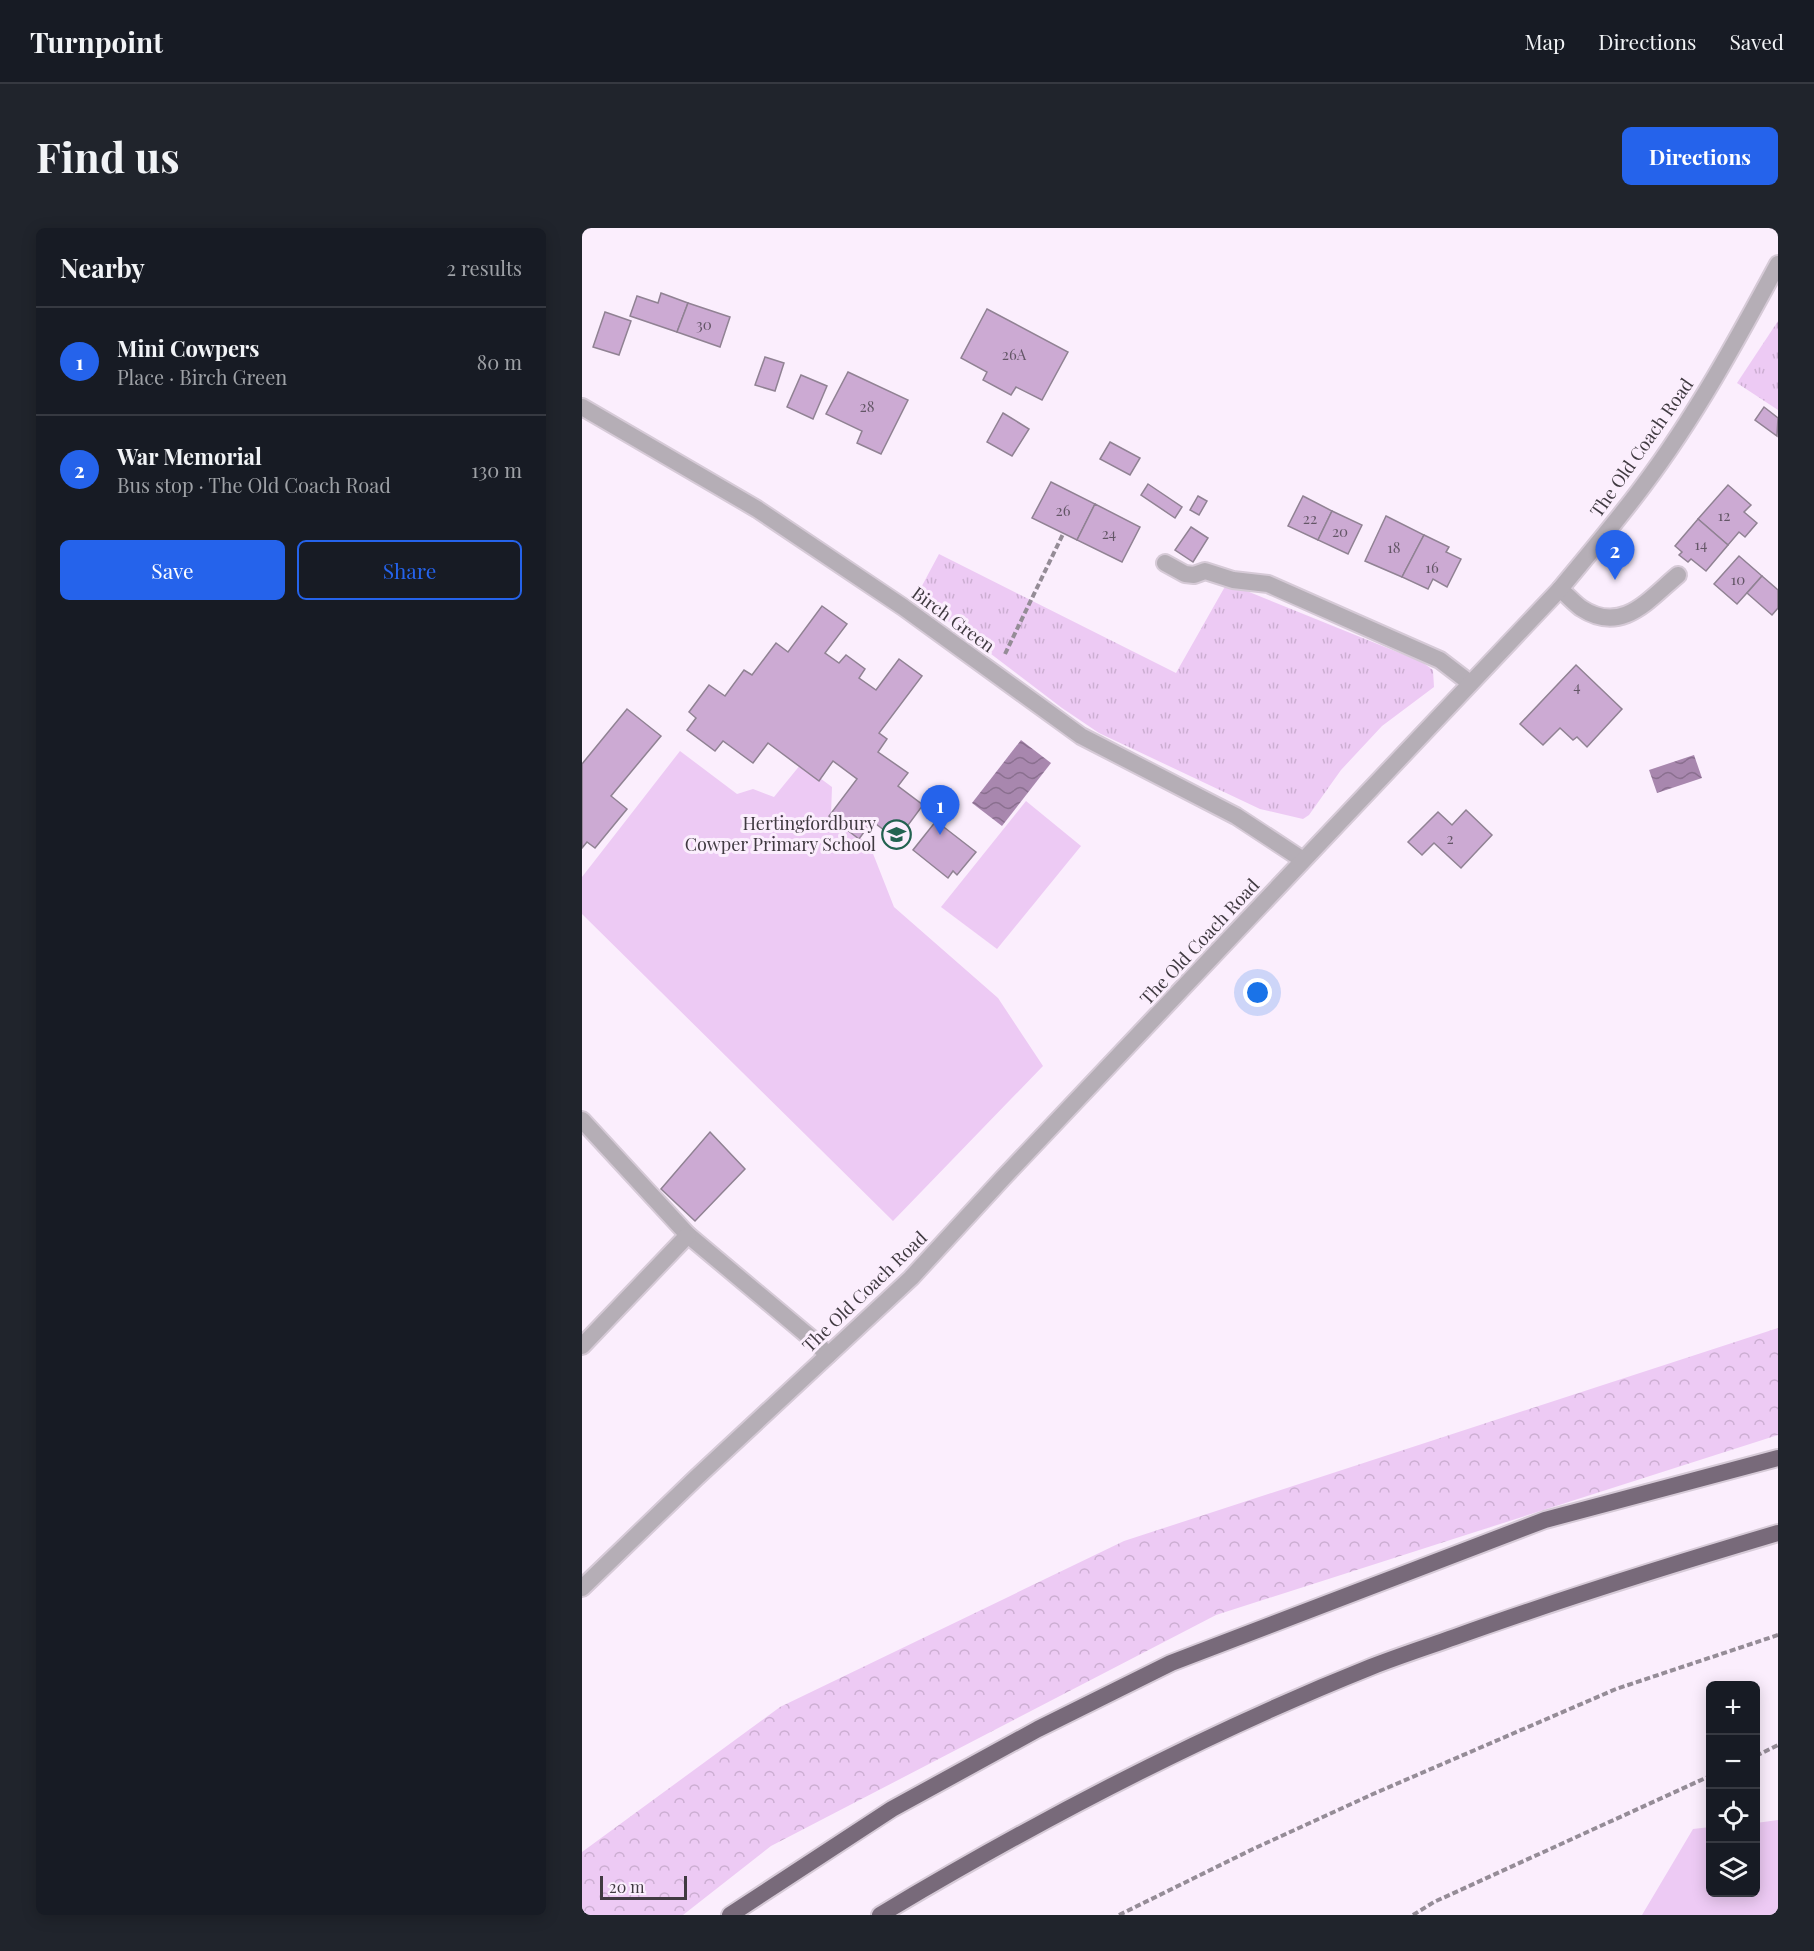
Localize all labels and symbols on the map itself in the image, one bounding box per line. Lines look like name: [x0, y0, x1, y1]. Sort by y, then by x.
house number: 30: [696, 314, 712, 334]
house number: 26A: [1002, 344, 1027, 364]
street label: The Old Coach Road: [1584, 373, 1698, 522]
house number: 28: [860, 396, 875, 416]
house number: 26: [1056, 500, 1071, 520]
house number: 12: [1718, 505, 1730, 525]
house number: 22: [1303, 508, 1317, 528]
house number: 20: [1332, 521, 1348, 541]
house number: 24: [1102, 523, 1116, 543]
pin: 2: [1596, 530, 1634, 580]
house number: 14: [1695, 534, 1707, 554]
house number: 18: [1387, 537, 1401, 557]
house number: 16: [1425, 557, 1439, 577]
house number: 10: [1731, 569, 1745, 589]
street label: Birch Green: [907, 581, 1000, 658]
house number: 4: [1573, 676, 1581, 696]
pin: 1: [920, 786, 960, 835]
place label: Hertingfordbury Cowper Primary School: [685, 811, 876, 856]
school or university icon: Hertingfordbury Cowper Primary School: [881, 818, 913, 850]
house number: 2: [1446, 828, 1454, 848]
street label: The Old Coach Road: [1134, 873, 1264, 1010]
your location: [1243, 978, 1272, 1007]
street label: The Old Coach Road: [797, 1225, 932, 1357]
scale bar: [600, 1873, 687, 1900]

